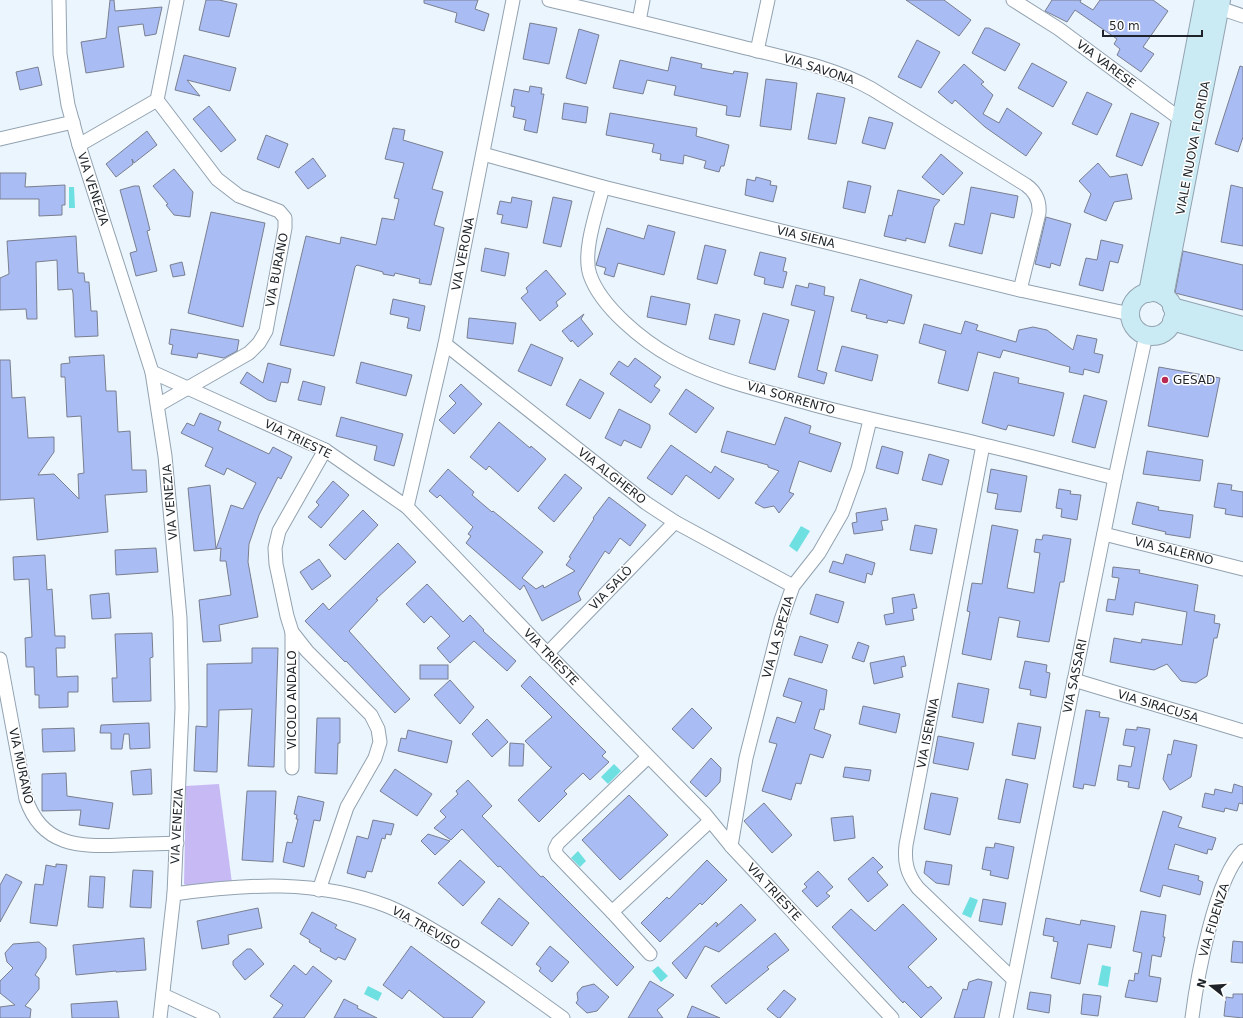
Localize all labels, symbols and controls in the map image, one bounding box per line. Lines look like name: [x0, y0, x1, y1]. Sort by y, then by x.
scale bar: [1103, 12, 1202, 38]
text: 50 m: [1109, 19, 1140, 33]
street label: VIA VARESE: [1074, 37, 1138, 91]
street label: VIA SAVONA: [782, 51, 857, 87]
street label: VIALE NUOVA FLORIDA: [1173, 79, 1213, 216]
street label: VIA VENEZIA: [75, 151, 112, 228]
street label: VIA VERONA: [449, 215, 477, 292]
street label: VIA SIENA: [775, 223, 837, 251]
street label: VIA BURANO: [263, 232, 291, 308]
place label: GESAD: [1173, 373, 1215, 387]
marker: GESAD: [1160, 375, 1170, 385]
street label: VIA SORRENTO: [745, 379, 837, 417]
street label: VIA TRIESTE: [262, 417, 334, 461]
street label: VIA ALGHERO: [575, 445, 649, 507]
street label: VIA VENEZIA: [160, 463, 180, 541]
street label: VIA SALERNO: [1133, 534, 1215, 568]
street label: VIA SALÒ: [586, 562, 635, 613]
street label: VIA LA SPEZIA: [760, 593, 797, 680]
street label: VIA TRIESTE: [521, 626, 581, 688]
street label: VIA SASSARI: [1060, 638, 1090, 714]
street label: VICOLO ANDALO: [285, 650, 299, 750]
street label: VIA SIRACUSA: [1116, 687, 1201, 725]
street label: VIA ISERNIA: [914, 696, 942, 769]
street label: VIA MURANO: [6, 727, 36, 805]
street label: VIA VENEZIA: [168, 787, 186, 864]
street label: VIA TRIESTE: [744, 860, 804, 924]
street label: VIA FIDENZA: [1196, 881, 1232, 959]
street label: VIA TREVISO: [389, 903, 463, 953]
north arrow: [1191, 966, 1231, 1006]
text: N: [1194, 977, 1209, 990]

